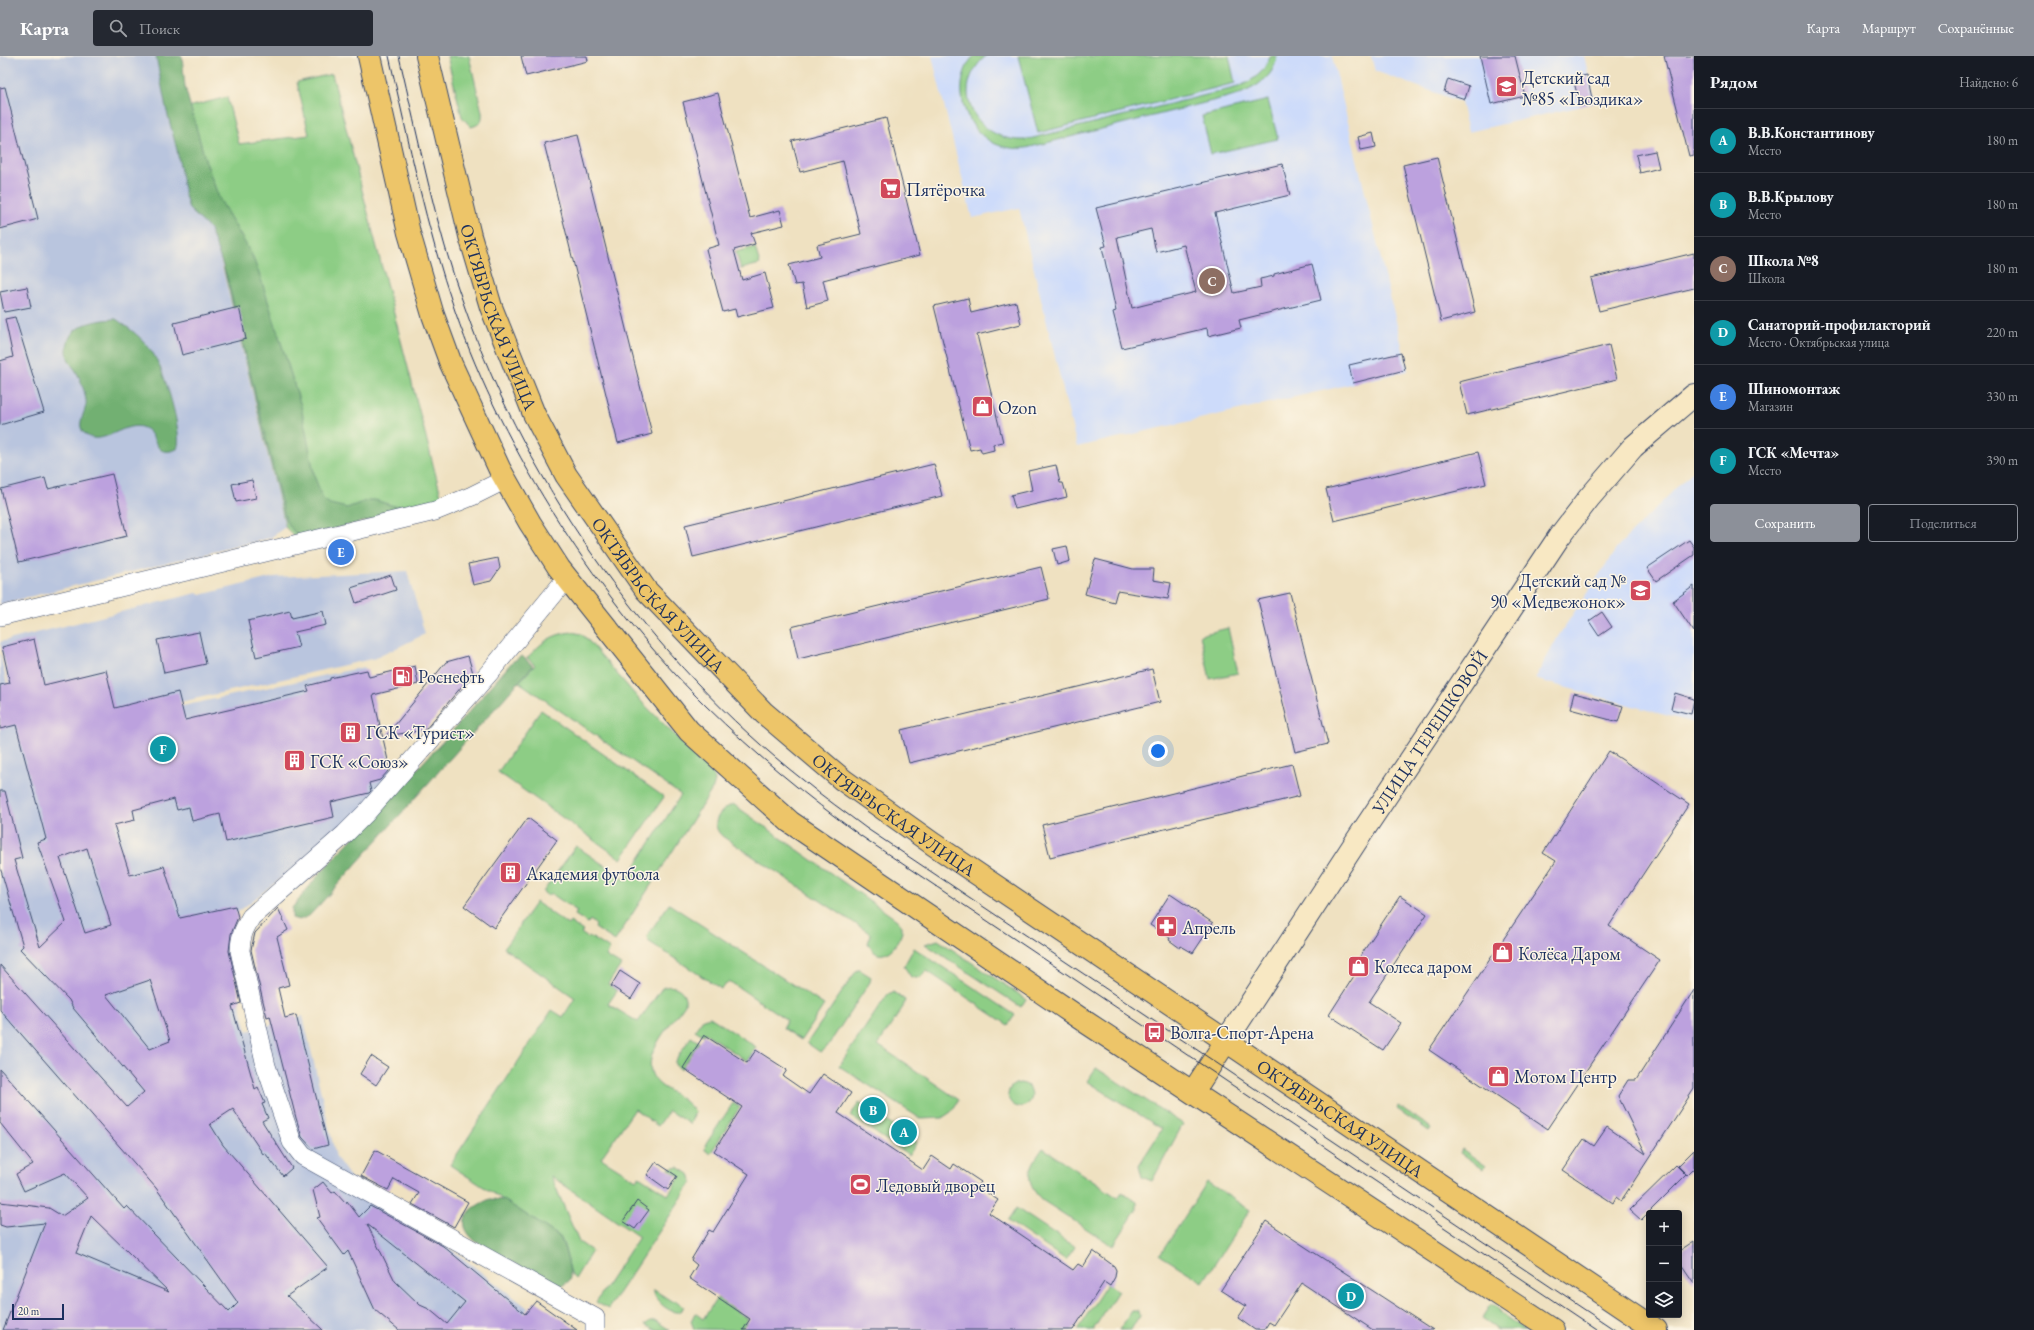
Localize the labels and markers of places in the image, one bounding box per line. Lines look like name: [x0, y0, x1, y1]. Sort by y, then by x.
place label: Детский сад №85 «Гвоздика»: [1522, 66, 1644, 110]
school or university icon: Детский сад №85 «Гвоздика»: [1493, 74, 1519, 100]
supermarket icon: Пятёрочка: [878, 176, 904, 202]
place label: Пятёрочка: [906, 178, 986, 201]
pin: C: [1199, 266, 1225, 296]
shop icon: Ozon: [970, 394, 996, 420]
place label: Ozon: [998, 396, 1037, 419]
pin: E: [328, 537, 354, 567]
place label: Детский сад № 90 «Медвежонок»: [1490, 569, 1626, 613]
school or university icon: Детский сад № 90 «Медвежонок»: [1628, 577, 1654, 603]
fuel station icon: Роснефть: [390, 663, 416, 689]
place label: Роснефть: [418, 665, 484, 688]
building icon: ГСК «Турист»: [337, 719, 363, 745]
place label: ГСК «Турист»: [366, 721, 475, 744]
pin: F: [150, 734, 176, 764]
building icon: ГСК «Союз»: [281, 748, 307, 774]
place label: ГСК «Союз»: [310, 750, 409, 773]
building icon: Академия футбола: [497, 860, 523, 886]
place label: Академия футбола: [525, 862, 661, 885]
pharmacy icon: Апрель: [1153, 914, 1179, 940]
place label: Апрель: [1181, 916, 1236, 939]
shop icon: Колёса Даром: [1489, 940, 1515, 966]
place label: Колёса Даром: [1518, 942, 1621, 965]
shop icon: Колеса даром: [1346, 953, 1372, 979]
place label: Колеса даром: [1374, 955, 1473, 978]
bus stop icon: Волга-Спорт-Арена: [1141, 1019, 1167, 1045]
place label: Волга-Спорт-Арена: [1170, 1021, 1315, 1044]
shop icon: Мотом Центр: [1486, 1063, 1512, 1089]
place label: Мотом Центр: [1514, 1065, 1617, 1088]
pin: B: [860, 1095, 886, 1125]
pin: A: [891, 1117, 917, 1147]
sports icon: Ледовый дворец: [848, 1172, 874, 1198]
place label: Ледовый дворец: [876, 1174, 996, 1197]
pin: D: [1338, 1281, 1364, 1311]

